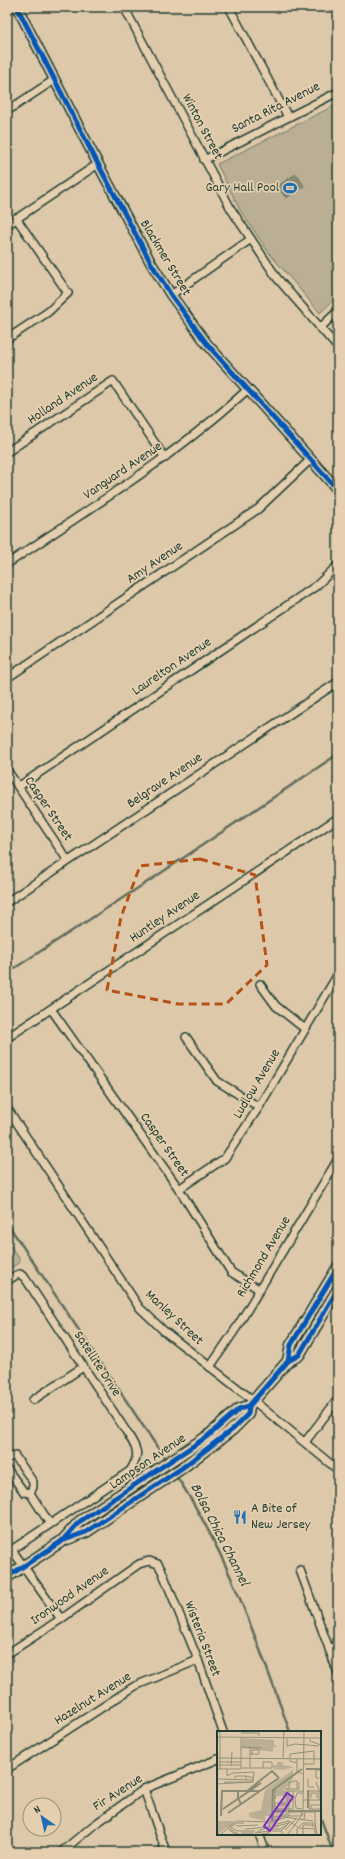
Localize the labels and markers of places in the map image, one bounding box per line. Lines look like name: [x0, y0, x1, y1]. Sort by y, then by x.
place label: Gary Hall Pool: [206, 178, 280, 198]
sports icon: Gary Hall Pool: [282, 180, 298, 196]
place label: A Bite of New Jersey: [251, 1499, 311, 1535]
restaurant icon: A Bite of New Jersey: [232, 1509, 248, 1525]

